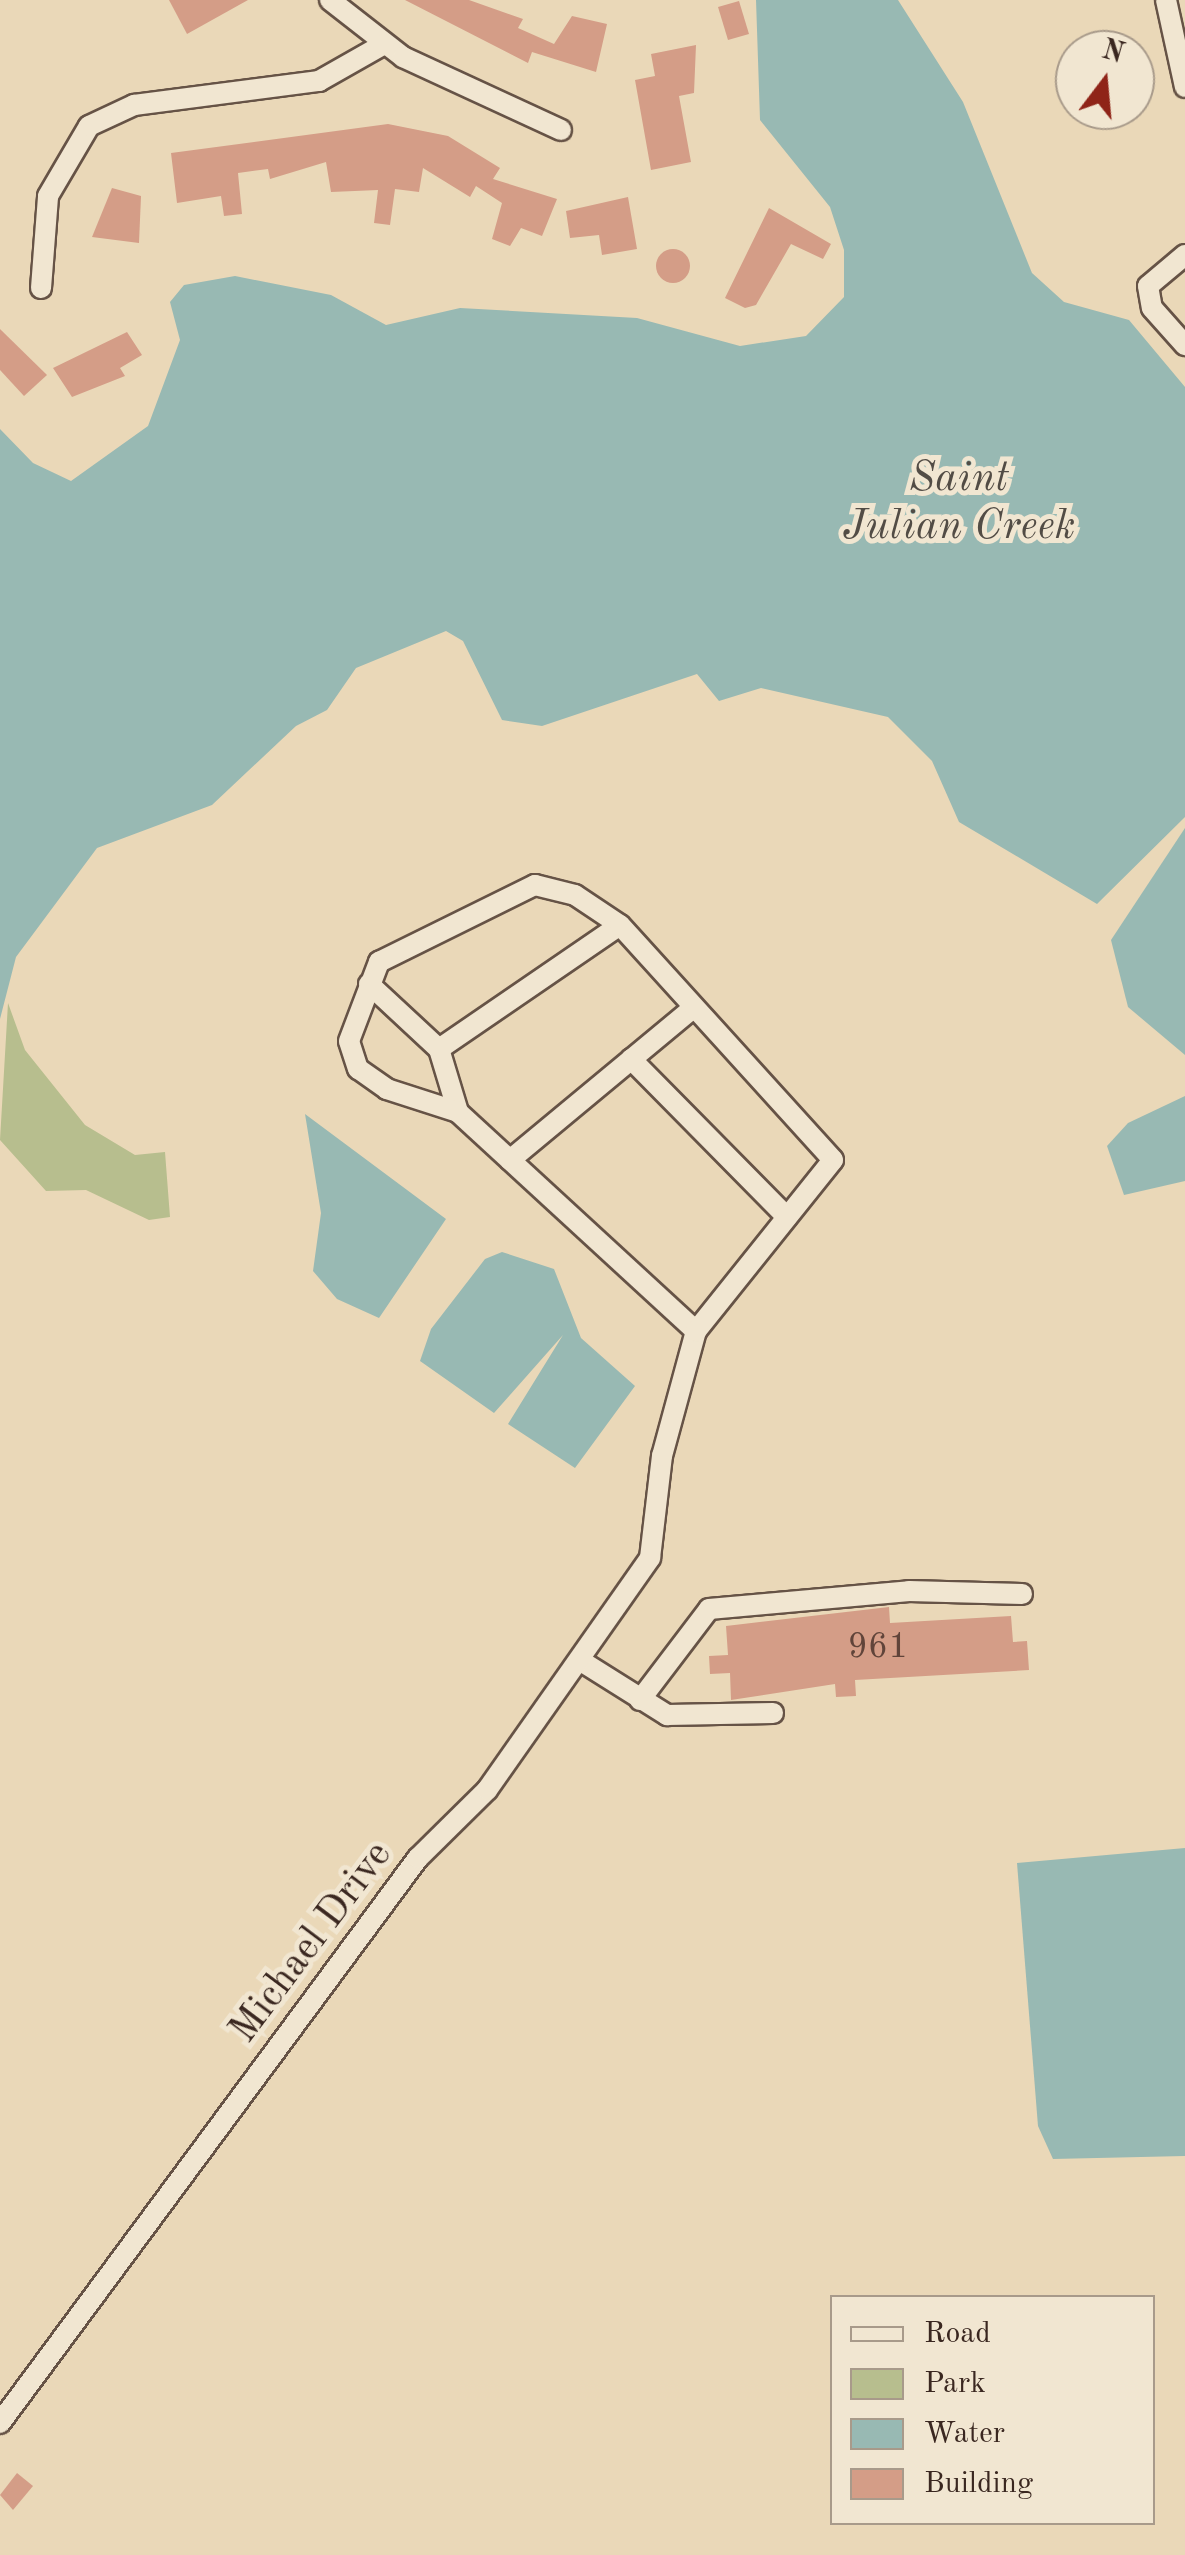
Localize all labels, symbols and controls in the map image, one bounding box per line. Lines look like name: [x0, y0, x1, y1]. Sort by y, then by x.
north arrow: [1055, 30, 1155, 130]
text: N: [1099, 37, 1127, 69]
water label: Saint Julian Creek: [843, 454, 1075, 552]
house number: 961: [848, 1627, 908, 1669]
street label: Michael Drive: [221, 1833, 403, 2053]
legend: [830, 2295, 1155, 2525]
text: Road: [924, 2319, 991, 2349]
text: Park: [924, 2369, 986, 2399]
text: Water: [924, 2419, 1005, 2449]
text: Building: [924, 2469, 1033, 2499]

